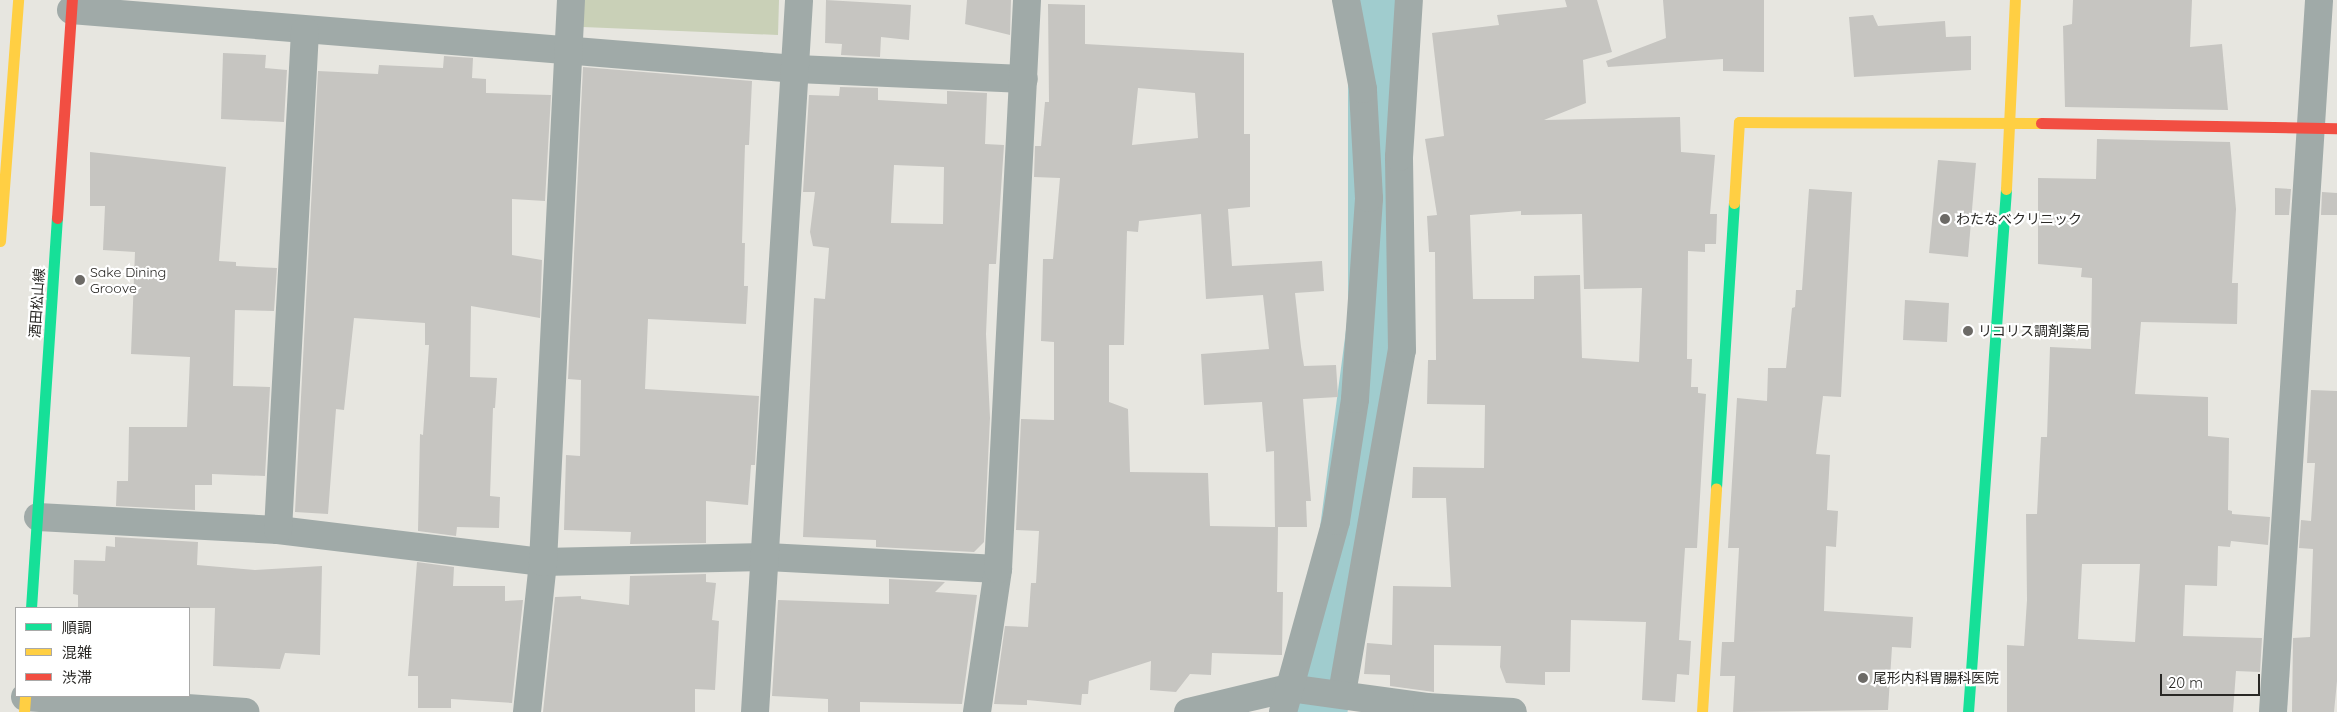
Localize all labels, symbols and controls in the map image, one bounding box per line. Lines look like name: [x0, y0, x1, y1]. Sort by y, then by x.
place label: わたなべクリニック: [1956, 211, 2082, 227]
marker: わたなべクリニック: [1938, 212, 1952, 226]
place label: Sake Dining Groove: [90, 264, 166, 296]
street label: 酒田松山線: [26, 267, 48, 339]
marker: Sake Dining Groove: [74, 274, 86, 286]
place label: リコリス調剤薬局: [1978, 323, 2090, 339]
marker: リコリス調剤薬局: [1962, 325, 1974, 337]
legend: [15, 607, 190, 697]
text: 順調: [62, 618, 92, 637]
text: 混雑: [62, 643, 92, 662]
scale bar: [2162, 664, 2262, 696]
text: 渋滞: [62, 668, 92, 687]
place label: 尾形内科胃腸科医院: [1873, 670, 1999, 686]
marker: 尾形内科胃腸科医院: [1857, 672, 1869, 684]
text: 20 m: [2168, 673, 2203, 692]

